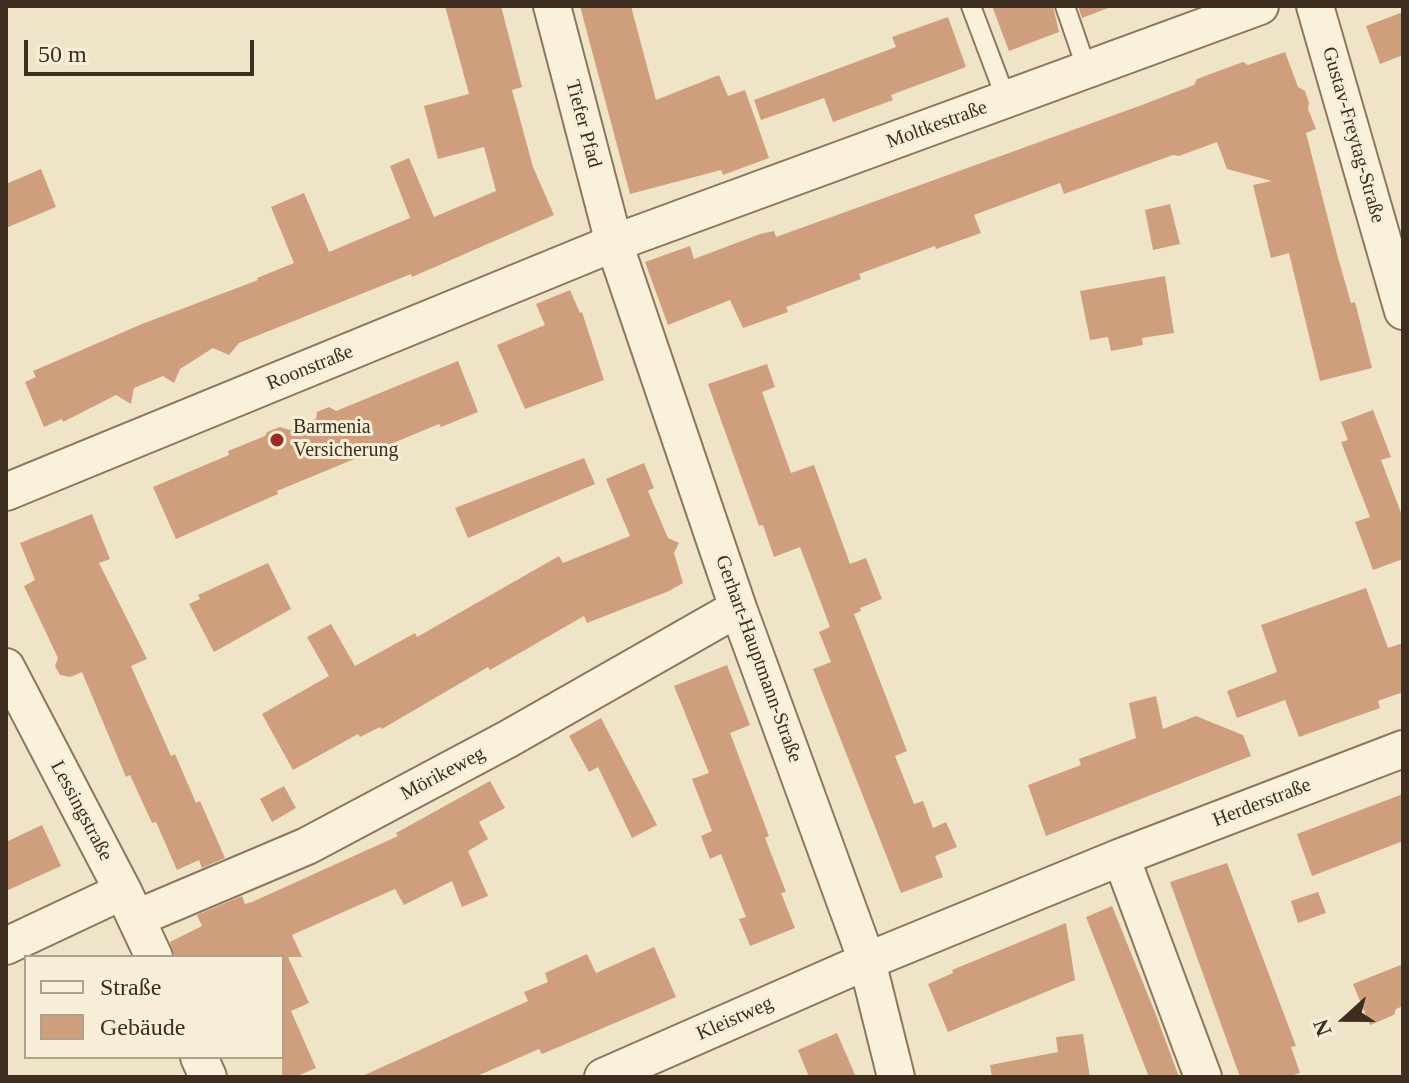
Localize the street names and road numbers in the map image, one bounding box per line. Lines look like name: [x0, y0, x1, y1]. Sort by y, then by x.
street label: Gustav-Freytag-Straße: [1316, 44, 1390, 226]
street label: Tiefer Pfad: [560, 78, 606, 170]
street label: Moltkestraße: [883, 96, 991, 154]
street label: Roonstraße: [263, 340, 357, 396]
street label: Gerhart-Hauptmann-Straße: [709, 552, 807, 766]
street label: Mörikeweg: [397, 742, 489, 806]
street label: Lessingstraße: [45, 757, 117, 865]
street label: Herderstraße: [1209, 773, 1315, 833]
street label: Kleistweg: [693, 992, 777, 1046]

